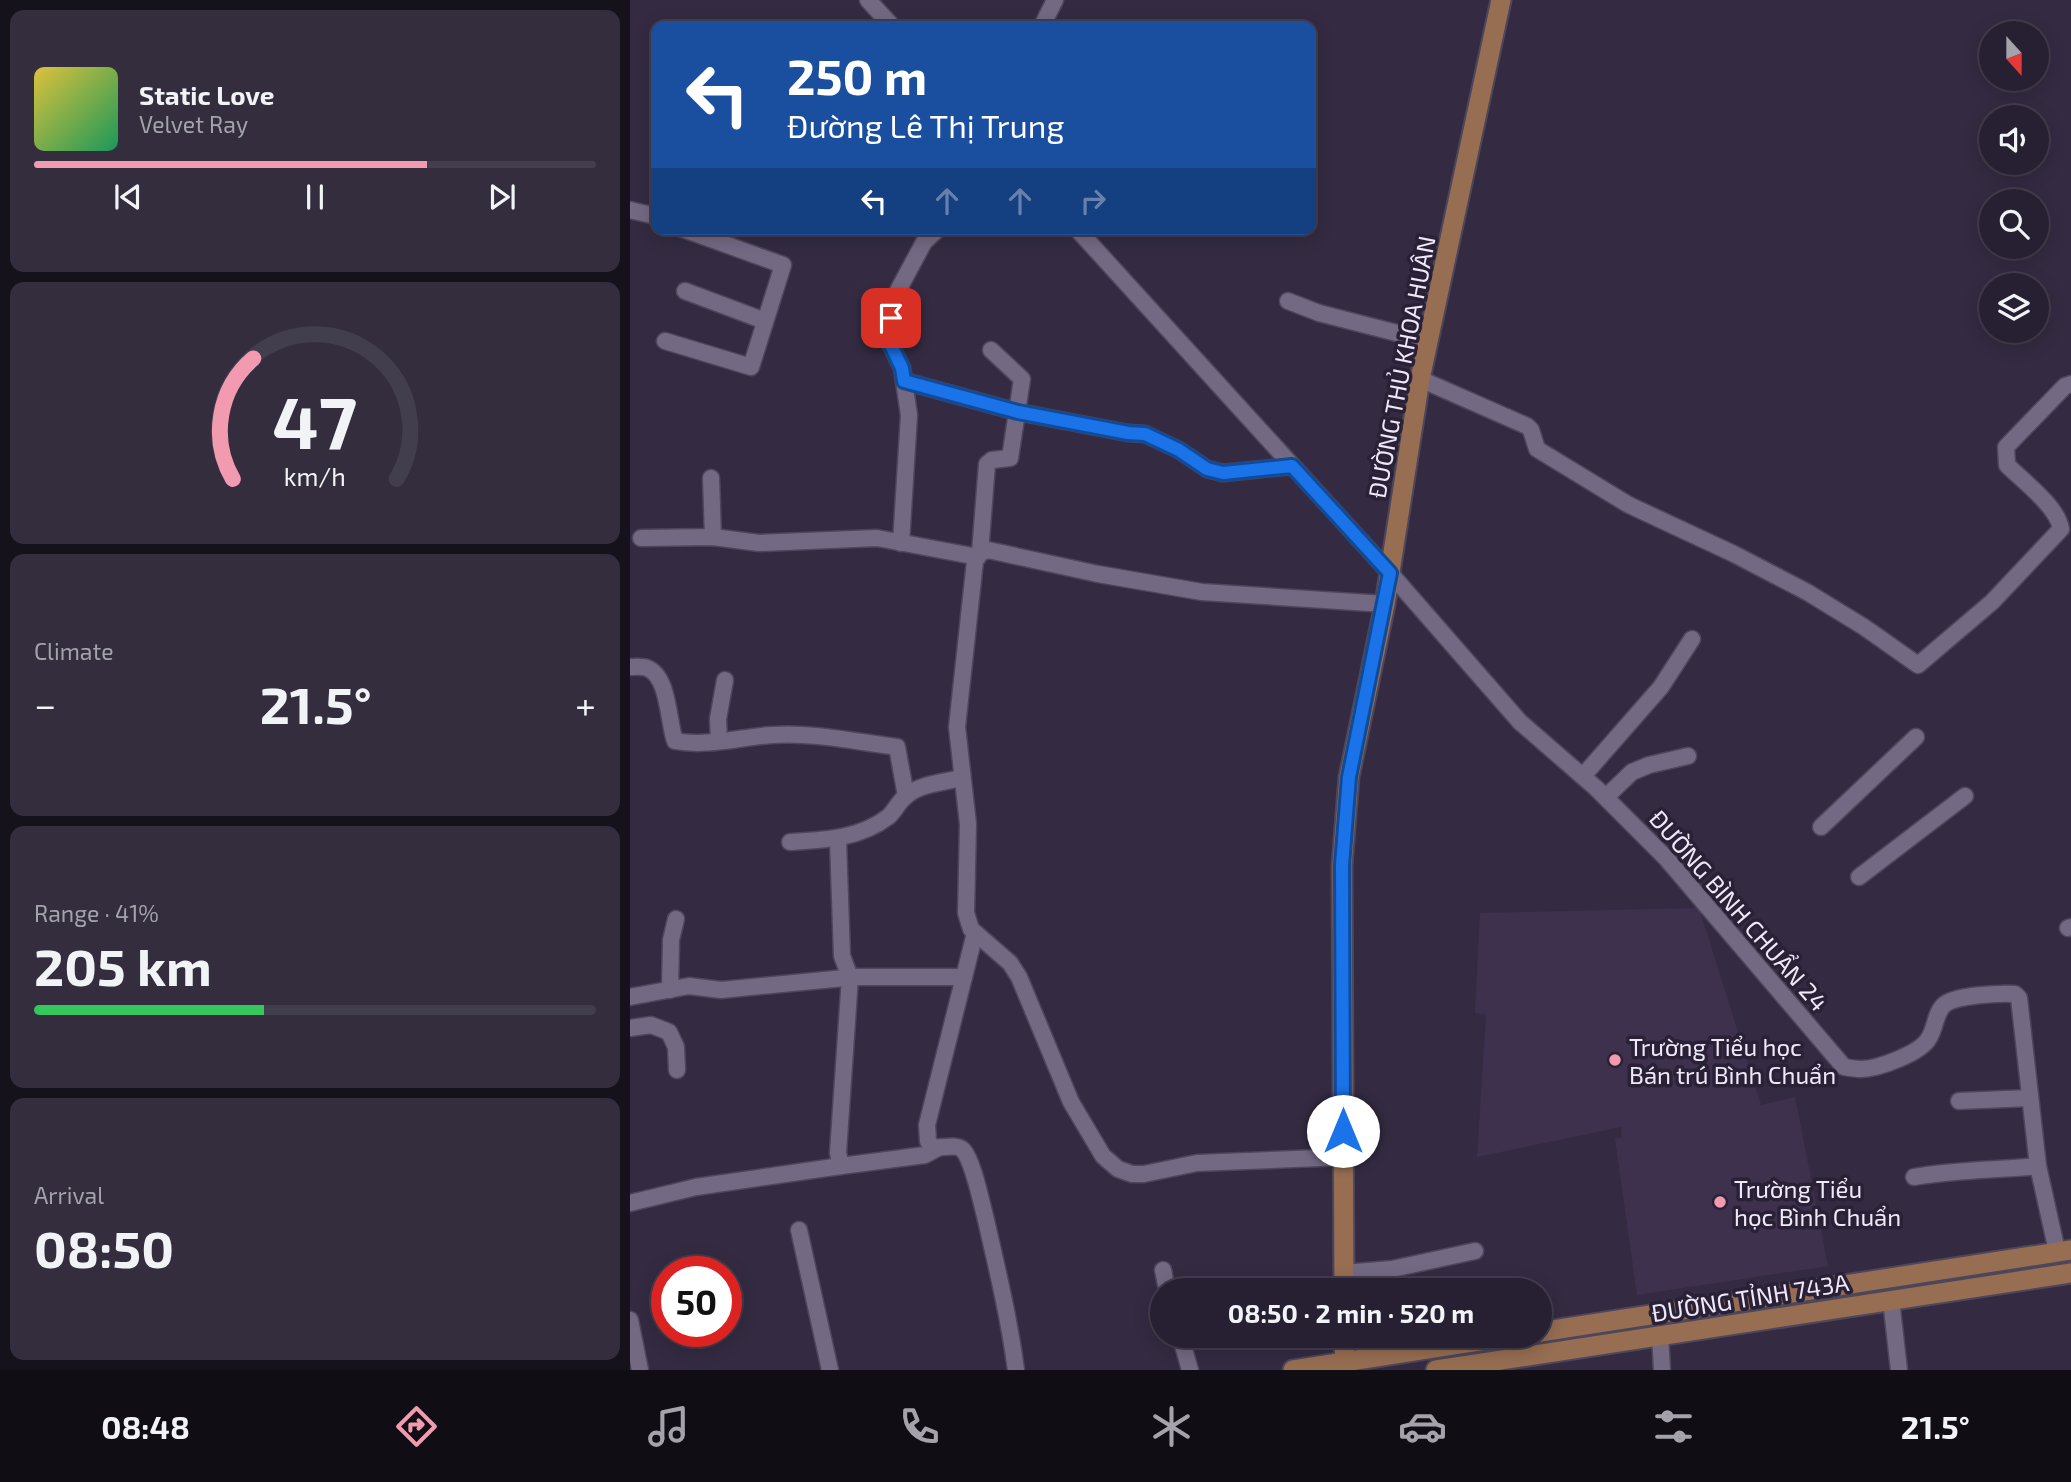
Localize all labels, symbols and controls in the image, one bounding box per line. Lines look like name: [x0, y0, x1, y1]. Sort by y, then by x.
north arrow: [1979, 21, 2049, 91]
map controls: [1979, 21, 2049, 343]
text: 250 m: [787, 46, 927, 105]
icon: left: [672, 49, 763, 140]
text: Static Love: [139, 79, 275, 110]
button: sound: [1979, 105, 2049, 175]
text: Đường Lê Thị Trung: [787, 106, 1064, 144]
text: Velvet Ray: [139, 110, 248, 138]
icon: previous: [109, 178, 147, 216]
icon: pause: [296, 178, 334, 216]
icon: next: [483, 178, 521, 216]
icon: left: [855, 182, 893, 220]
icon: ahead: [928, 182, 966, 220]
icon: ahead: [1001, 182, 1039, 220]
icon: right: [1074, 182, 1112, 220]
button: search: [1979, 189, 2049, 259]
street label: ĐƯỜNG THỦ KHOA HUÂN: [1361, 233, 1441, 501]
button: layers: [1979, 273, 2049, 343]
pin: [861, 288, 921, 348]
icon: arrive: [872, 299, 910, 337]
text: 47: [273, 376, 357, 464]
text: km/h: [284, 461, 346, 491]
text: Climate: [34, 637, 114, 665]
text: 21.5°: [260, 672, 372, 734]
text: −: [34, 681, 56, 727]
text: +: [575, 681, 596, 727]
street label: ĐƯỜNG BÌNH CHUẨN 24: [1644, 803, 1835, 1016]
text: Range · 41%: [34, 899, 159, 927]
text: 205 km: [34, 934, 212, 996]
place label: Trường Tiểu học Bán trú Bình Chuẩn: [1629, 1032, 1836, 1089]
marker: Trường Tiểu học Bán trú Bình Chuẩn: [1607, 1052, 1623, 1068]
position arrow: [1306, 1094, 1380, 1168]
place label: Trường Tiểu học Bình Chuẩn: [1734, 1174, 1901, 1231]
text: Arrival: [34, 1181, 104, 1209]
marker: Trường Tiểu học Bình Chuẩn: [1712, 1194, 1728, 1210]
text: 08:50: [34, 1216, 174, 1278]
speed limit sign: 50: [651, 1256, 742, 1347]
street label: ĐƯỜNG TỈNH 743A: [1649, 1267, 1851, 1327]
text: 08:50 · 2 min · 520 m: [1228, 1297, 1474, 1328]
icon: directions: [392, 1402, 441, 1451]
icon: music: [644, 1402, 693, 1451]
icon: phone: [895, 1402, 944, 1451]
icon: climate: [1147, 1402, 1196, 1451]
icon: car: [1398, 1402, 1447, 1451]
icon: filters: [1649, 1402, 1698, 1451]
text: 08:48: [101, 1407, 190, 1445]
text: 21.5°: [1901, 1407, 1970, 1445]

